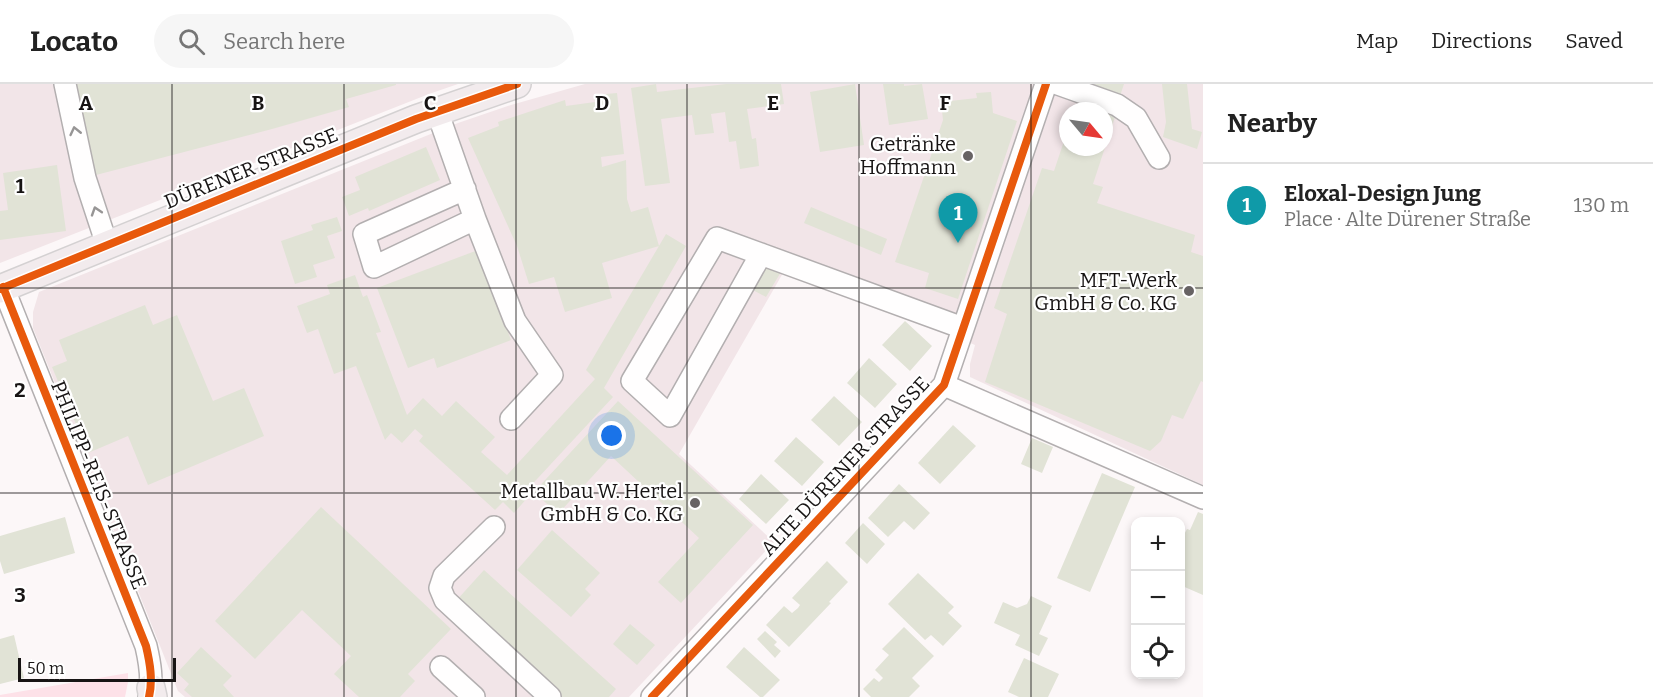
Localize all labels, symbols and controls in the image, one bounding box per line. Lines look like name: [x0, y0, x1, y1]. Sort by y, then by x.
search box: [154, 14, 574, 68]
text: Locato: [30, 25, 118, 58]
icon: search: [175, 25, 208, 58]
text: Search here: [223, 28, 345, 55]
text: Map: [1356, 28, 1398, 54]
text: Directions: [1431, 28, 1532, 54]
text: Saved: [1565, 28, 1623, 54]
text: A: [79, 91, 94, 115]
text: B: [252, 91, 265, 115]
text: C: [424, 91, 436, 115]
text: D: [595, 91, 609, 115]
text: E: [767, 91, 779, 115]
text: F: [939, 91, 951, 115]
north arrow: [1059, 102, 1113, 156]
text: Nearby: [1227, 108, 1317, 139]
street label: DÜRENER STRASSE: [161, 122, 341, 214]
one-way arrow: [69, 126, 82, 136]
place label: Getränke Hoffmann: [860, 132, 956, 179]
marker: Getränke Hoffmann: [961, 149, 975, 163]
text: 1: [16, 174, 25, 198]
text: Eloxal-Design Jung: [1284, 180, 1481, 207]
text: 1: [1242, 193, 1251, 217]
text: 130 m: [1574, 193, 1629, 217]
pin: 1: [938, 194, 978, 243]
one-way arrow: [91, 206, 104, 217]
text: Place · Alte Dürener Straße: [1284, 207, 1531, 231]
place label: MFT-Werk GmbH & Co. KG: [1034, 268, 1178, 315]
marker: MFT-Werk GmbH & Co. KG: [1182, 284, 1196, 298]
street label: ALTE DÜRENER STRASSE: [756, 371, 934, 561]
street label: PHILIPP-REIS-STRASSE: [46, 377, 152, 593]
text: 2: [14, 378, 26, 402]
your location: [597, 421, 626, 450]
place label: Metallbau W. Hertel GmbH & Co. KG: [500, 479, 683, 526]
marker: Metallbau W. Hertel GmbH & Co. KG: [688, 496, 702, 510]
map controls: [1131, 517, 1185, 679]
button: +: [1131, 517, 1185, 571]
button: −: [1131, 571, 1185, 625]
text: 3: [14, 583, 26, 607]
button: locate: [1131, 625, 1185, 679]
scale bar: [18, 655, 176, 682]
text: 50 m: [27, 659, 64, 678]

